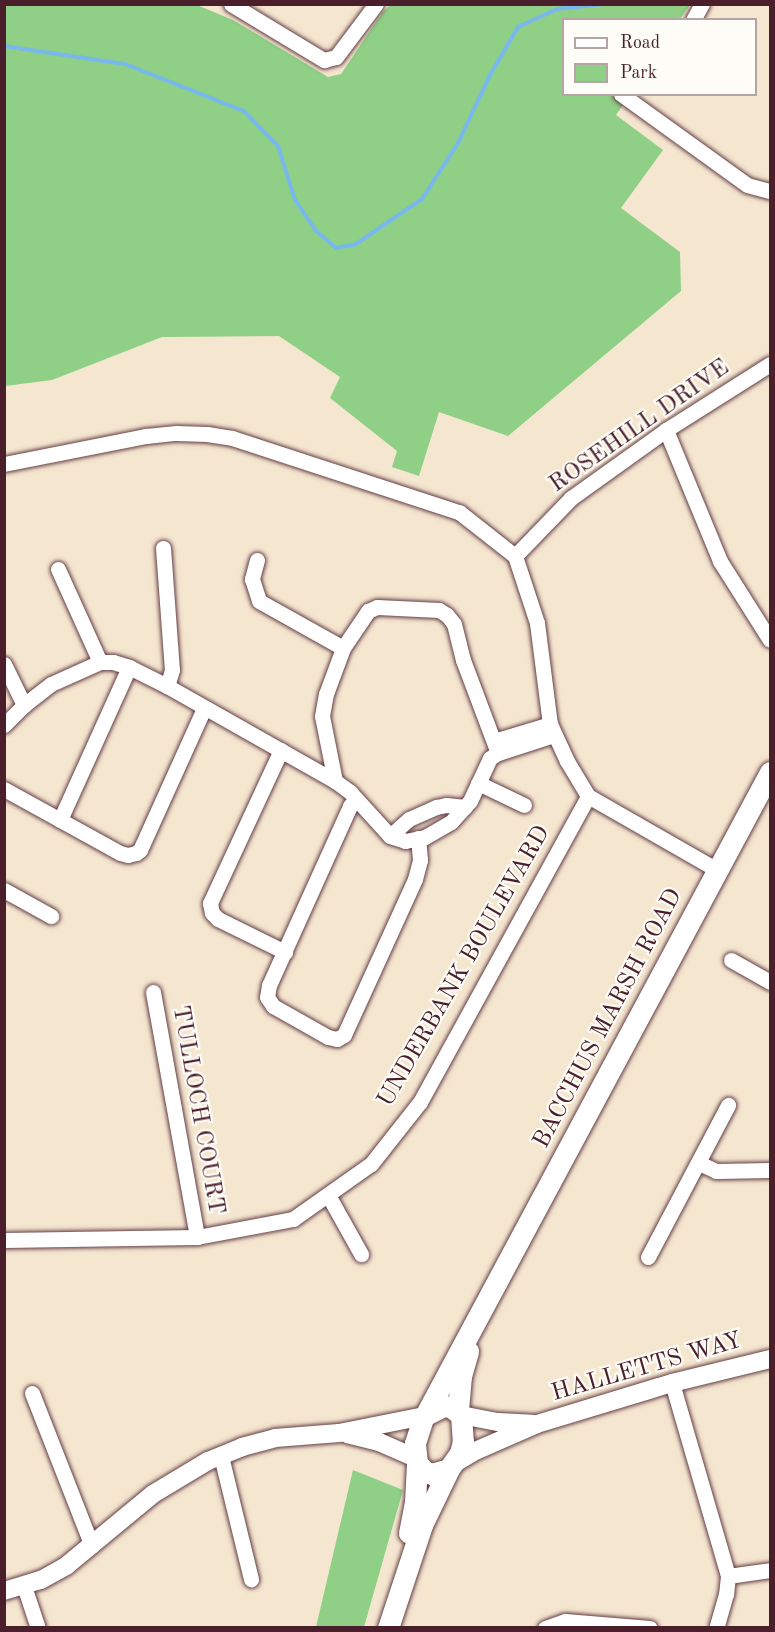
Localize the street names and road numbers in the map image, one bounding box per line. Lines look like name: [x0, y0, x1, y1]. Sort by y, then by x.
street label: ROSEHILL DRIVE: [544, 354, 736, 500]
street label: UNDERBANK BOULEVARD: [372, 821, 558, 1113]
street label: BACCHUS MARSH ROAD: [528, 884, 690, 1154]
street label: TULLOCH COURT: [164, 1003, 230, 1217]
street label: HALLETTS WAY: [548, 1327, 746, 1409]

